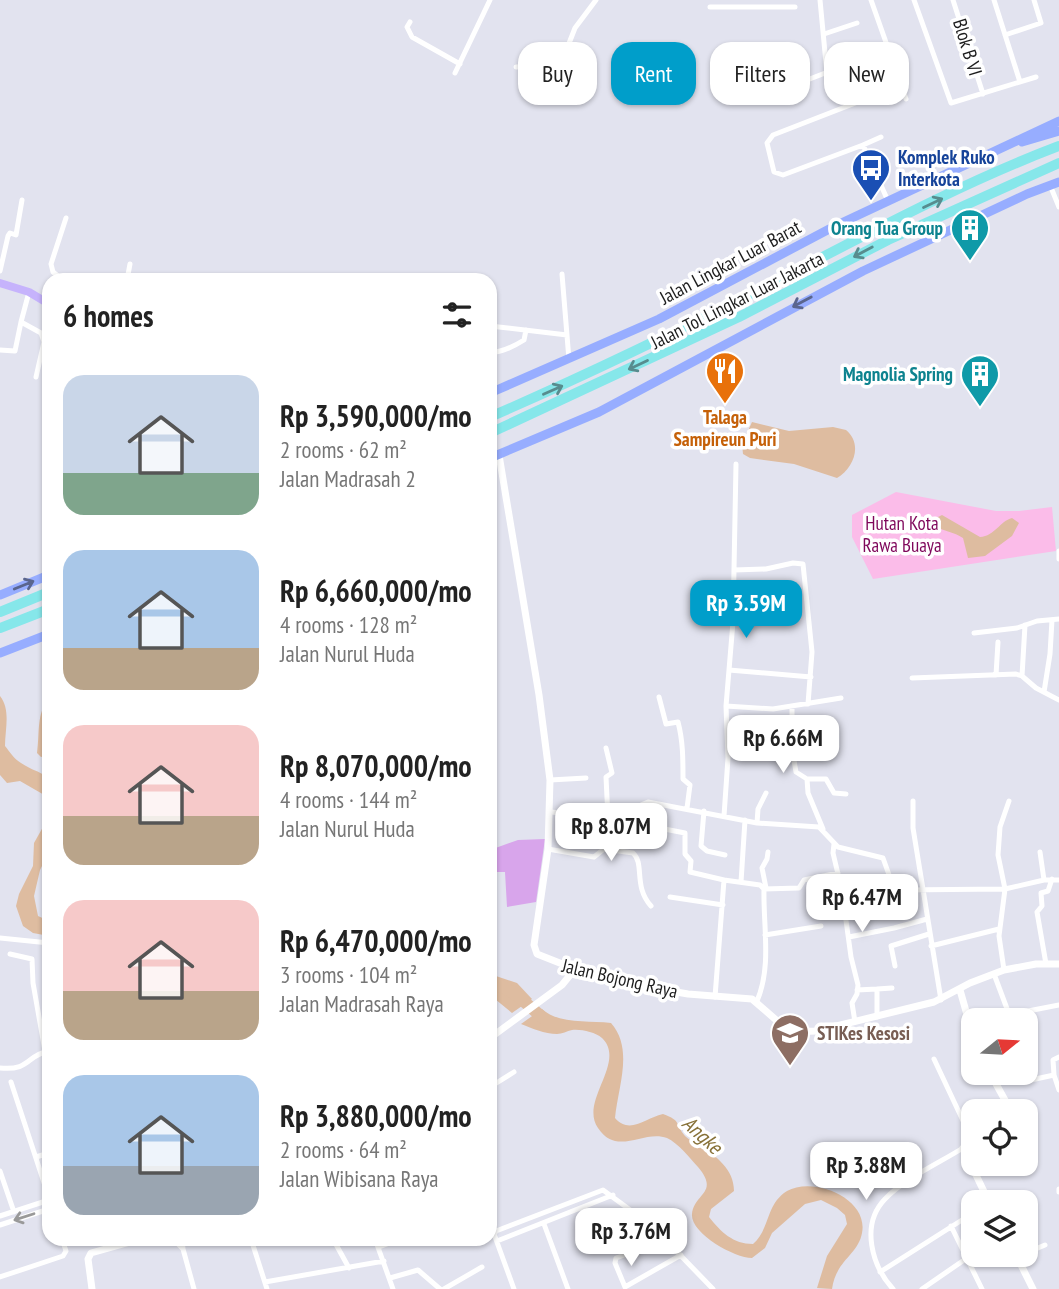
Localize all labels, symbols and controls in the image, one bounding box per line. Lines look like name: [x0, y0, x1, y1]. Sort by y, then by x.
street label: Blok B VI: [948, 16, 988, 78]
chip: Buy: [518, 42, 597, 105]
chip: Rent: [611, 42, 696, 105]
chip: Filters: [710, 42, 810, 105]
chip: New: [824, 42, 909, 105]
place label: Komplek Ruko Interkota: [898, 145, 995, 191]
bus stop icon: Komplek Ruko Interkota: [850, 147, 892, 202]
one-way arrow: [922, 195, 943, 209]
building icon: Orang Tua Group: [949, 207, 991, 262]
street label: Jalan Lingkar Luar Barat: [654, 214, 805, 310]
place label: Orang Tua Group: [831, 216, 943, 240]
street label: Jalan Tol Lingkar Luar Jakarta: [646, 246, 827, 354]
one-way arrow: [853, 246, 874, 260]
text: 6 homes: [63, 296, 154, 335]
icon: filters: [438, 296, 476, 334]
one-way arrow: [792, 296, 812, 310]
restaurant icon: Talaga Sampireun Puri: [704, 350, 746, 405]
building icon: Magnolia Spring: [959, 353, 1001, 408]
one-way arrow: [628, 359, 649, 372]
place label: Magnolia Spring: [843, 362, 953, 386]
one-way arrow: [542, 383, 563, 396]
text: Rp 3,590,000/mo: [280, 396, 472, 435]
icon: home: [119, 403, 203, 487]
place label: Talaga Sampireun Puri: [673, 405, 777, 451]
text: 2 rooms · 62 m²: [280, 435, 407, 464]
text: Jalan Madrasah 2: [280, 464, 416, 493]
park label: Hutan Kota Rawa Buaya: [862, 511, 942, 557]
text: Rp 6,660,000/mo: [280, 571, 472, 610]
one-way arrow: [13, 577, 35, 590]
icon: home: [119, 578, 203, 662]
pin: Rp 3.59M: [674, 580, 818, 640]
text: Rp 3.59M: [706, 588, 786, 617]
text: 4 rooms · 128 m²: [280, 610, 417, 639]
text: Jalan Nurul Huda: [280, 639, 415, 668]
pin: Rp 6.66M: [711, 716, 855, 775]
text: Rp 6.66M: [743, 723, 823, 752]
text: Rp 8,070,000/mo: [280, 746, 472, 785]
icon: home: [119, 753, 203, 837]
text: 4 rooms · 144 m²: [280, 785, 417, 814]
pin: Rp 8.07M: [539, 804, 683, 863]
text: Rp 8.07M: [571, 811, 651, 840]
text: Jalan Nurul Huda: [280, 814, 415, 843]
pin: Rp 6.47M: [790, 874, 934, 934]
text: Rp 6.47M: [822, 882, 902, 911]
text: Rp 6,470,000/mo: [280, 921, 472, 960]
icon: home: [119, 928, 203, 1012]
street label: Jalan Bojong Raya: [559, 953, 680, 1003]
text: 3 rooms · 104 m²: [280, 960, 417, 989]
text: Jalan Madrasah Raya: [280, 989, 444, 1018]
north arrow: [961, 1008, 1038, 1085]
map controls: [961, 1008, 1038, 1267]
school or university icon: STIKes Kesosi: [769, 1012, 811, 1067]
place label: STIKes Kesosi: [817, 1021, 910, 1045]
text: Rp 3,880,000/mo: [280, 1096, 472, 1135]
button: locate: [961, 1099, 1038, 1176]
icon: home: [119, 1103, 203, 1187]
water label: Angke: [677, 1110, 729, 1161]
text: 2 rooms · 64 m²: [280, 1135, 407, 1164]
pin: Rp 3.88M: [794, 1142, 938, 1202]
text: Rp 3.88M: [826, 1150, 906, 1179]
text: Jalan Wibisana Raya: [280, 1164, 439, 1193]
button: layers: [961, 1190, 1038, 1267]
pin: Rp 3.76M: [559, 1208, 703, 1268]
one-way arrow: [14, 1212, 36, 1224]
text: Rp 3.76M: [591, 1216, 671, 1245]

